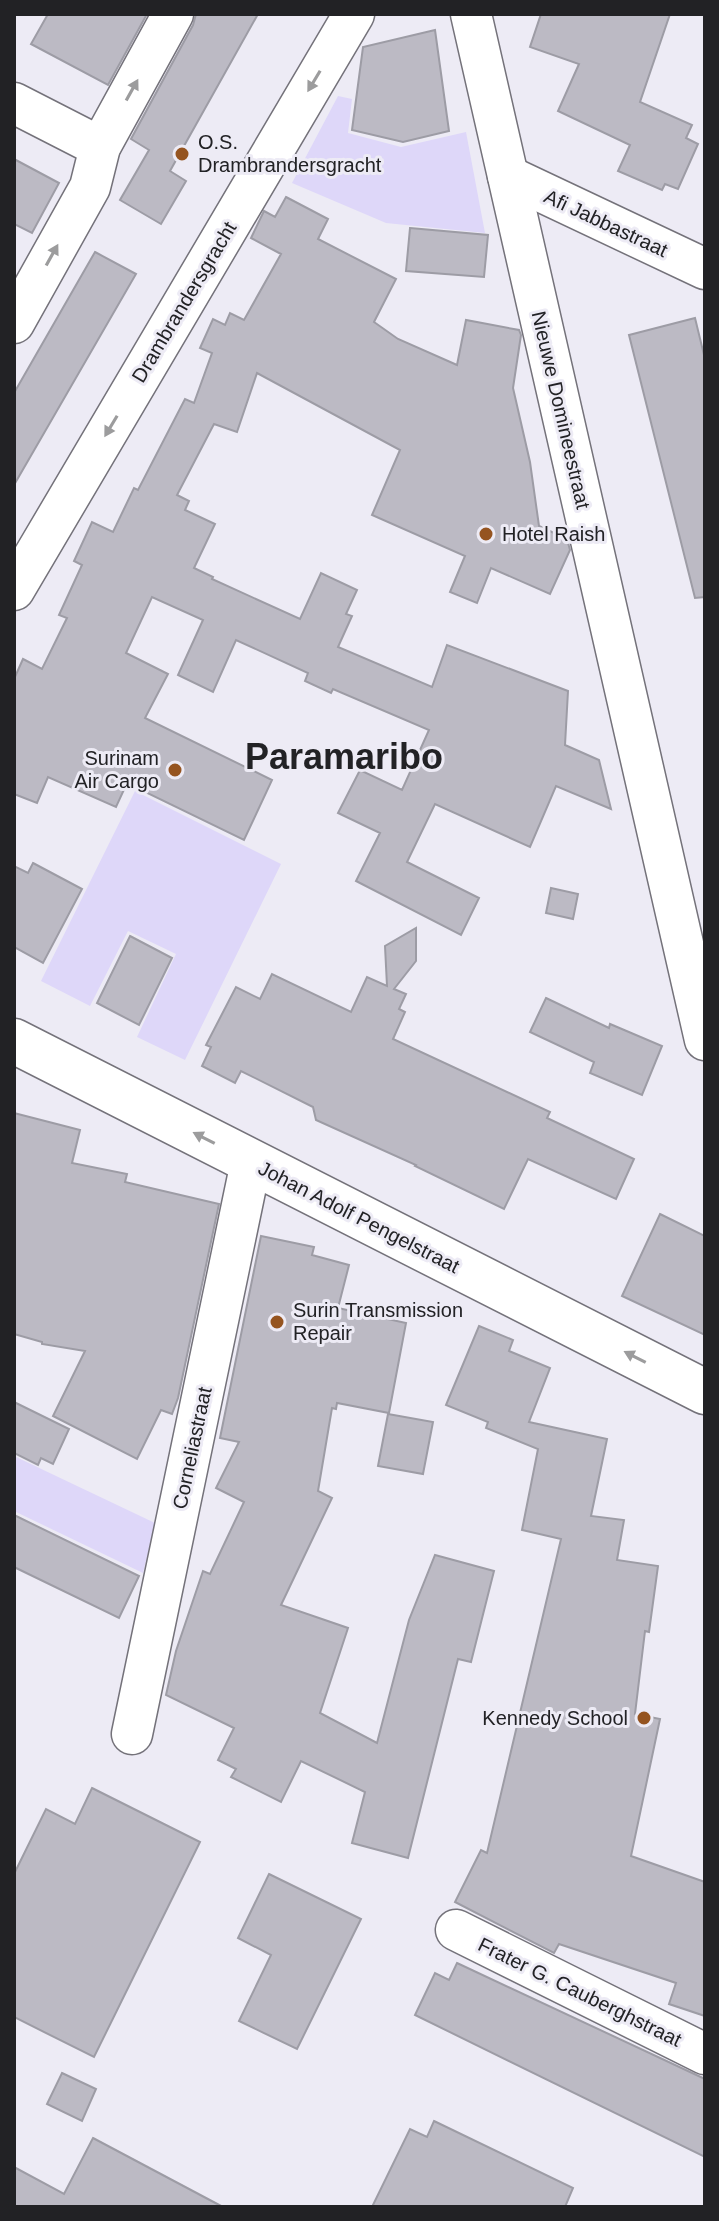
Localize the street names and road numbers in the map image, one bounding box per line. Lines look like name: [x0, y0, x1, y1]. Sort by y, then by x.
street label: Afi Jabbastraat: [541, 185, 671, 261]
street label: Drambrandersgracht: [127, 217, 241, 386]
street label: Nieuwe Domineestraat: [528, 309, 595, 511]
street label: Johan Adolf Pengelstraat: [255, 1157, 463, 1277]
street label: Corneliastraat: [168, 1384, 216, 1511]
street label: Frater G. Cauberghstraat: [475, 1933, 686, 2051]

